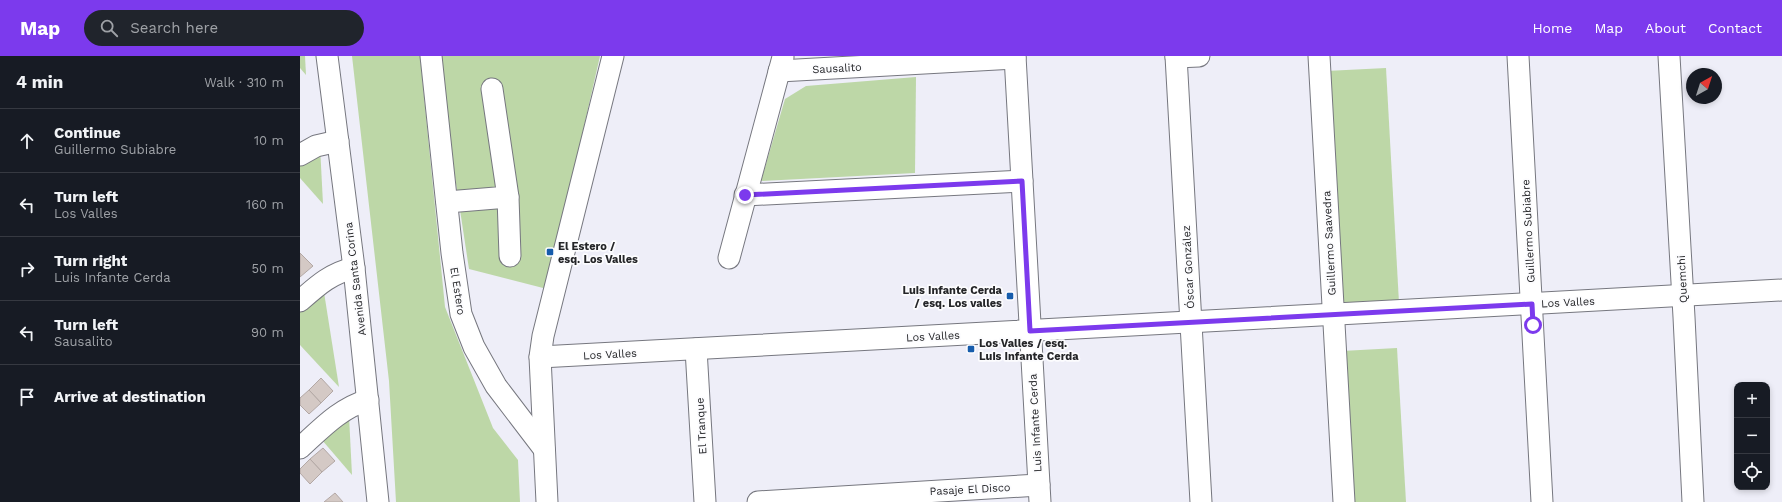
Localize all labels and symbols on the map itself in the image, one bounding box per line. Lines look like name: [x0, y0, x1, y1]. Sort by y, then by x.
street label: Sausalito: [812, 61, 862, 76]
north arrow: [1686, 68, 1722, 104]
street label: Guillermo Subiabre: [1519, 179, 1538, 283]
route end: [736, 186, 754, 204]
street label: Guillermo Saavedra: [1320, 190, 1339, 296]
street label: Avenida Santa Corina: [342, 221, 369, 336]
street label: Óscar González: [1179, 225, 1197, 309]
place label: El Estero / esq. Los Valles: [558, 240, 638, 266]
marker: El Estero / esq. Los Valles: [545, 247, 555, 257]
street label: Quemchi: [1675, 255, 1690, 303]
street label: El Estero: [447, 266, 468, 316]
place label: Luis Infante Cerda / esq. Los valles: [902, 284, 1003, 310]
marker: Luis Infante Cerda / esq. Los valles: [1005, 291, 1015, 301]
street label: Los Valles: [1541, 295, 1595, 310]
route start: [1524, 316, 1542, 334]
street label: Los Valles: [906, 329, 960, 344]
place label: Los Valles / esq. Luis Infante Cerda: [979, 337, 1079, 363]
marker: Los Valles / esq. Luis Infante Cerda: [966, 344, 976, 354]
street label: Los Valles: [583, 347, 637, 362]
street label: Luis Infante Cerda: [1026, 373, 1045, 473]
street label: El Tranque: [694, 397, 709, 455]
street label: Pasaje El Disco: [929, 481, 1011, 498]

